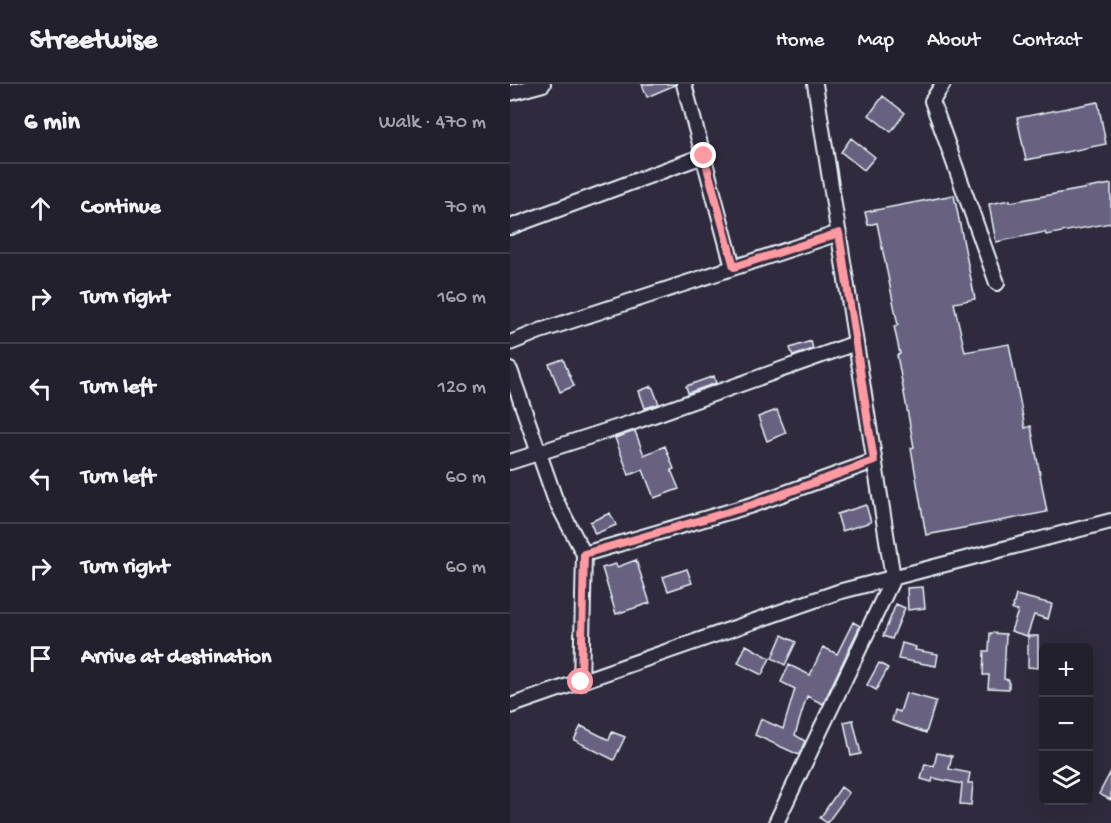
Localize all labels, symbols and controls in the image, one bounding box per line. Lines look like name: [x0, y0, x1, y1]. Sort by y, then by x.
text: Streetwise: [30, 25, 157, 58]
text: Home: [776, 29, 824, 54]
text: Map: [857, 29, 894, 54]
text: About: [927, 29, 980, 54]
text: Contact: [1013, 29, 1081, 54]
text: 6 min: [24, 108, 80, 139]
text: Walk · 470 m: [379, 112, 486, 135]
route end: [690, 142, 716, 168]
icon: ahead: [24, 192, 57, 225]
text: Continue: [81, 195, 161, 221]
text: 70 m: [445, 197, 486, 220]
icon: right: [24, 282, 57, 315]
text: Turn right: [81, 285, 169, 311]
text: 160 m: [437, 287, 486, 310]
icon: left: [24, 372, 57, 405]
text: Turn left: [81, 375, 155, 401]
text: 120 m: [438, 377, 486, 400]
icon: left: [24, 462, 57, 495]
text: Turn left: [81, 465, 155, 491]
text: 60 m: [446, 467, 486, 490]
icon: right: [24, 552, 57, 585]
text: Turn right: [81, 555, 169, 581]
text: 60 m: [446, 557, 486, 580]
icon: arrive: [24, 642, 57, 675]
map controls: [1039, 643, 1093, 805]
button: +: [1039, 643, 1093, 697]
text: Arrive at destination: [81, 645, 271, 671]
route start: [567, 668, 593, 694]
button: −: [1039, 697, 1093, 751]
button: layers: [1039, 751, 1093, 805]

